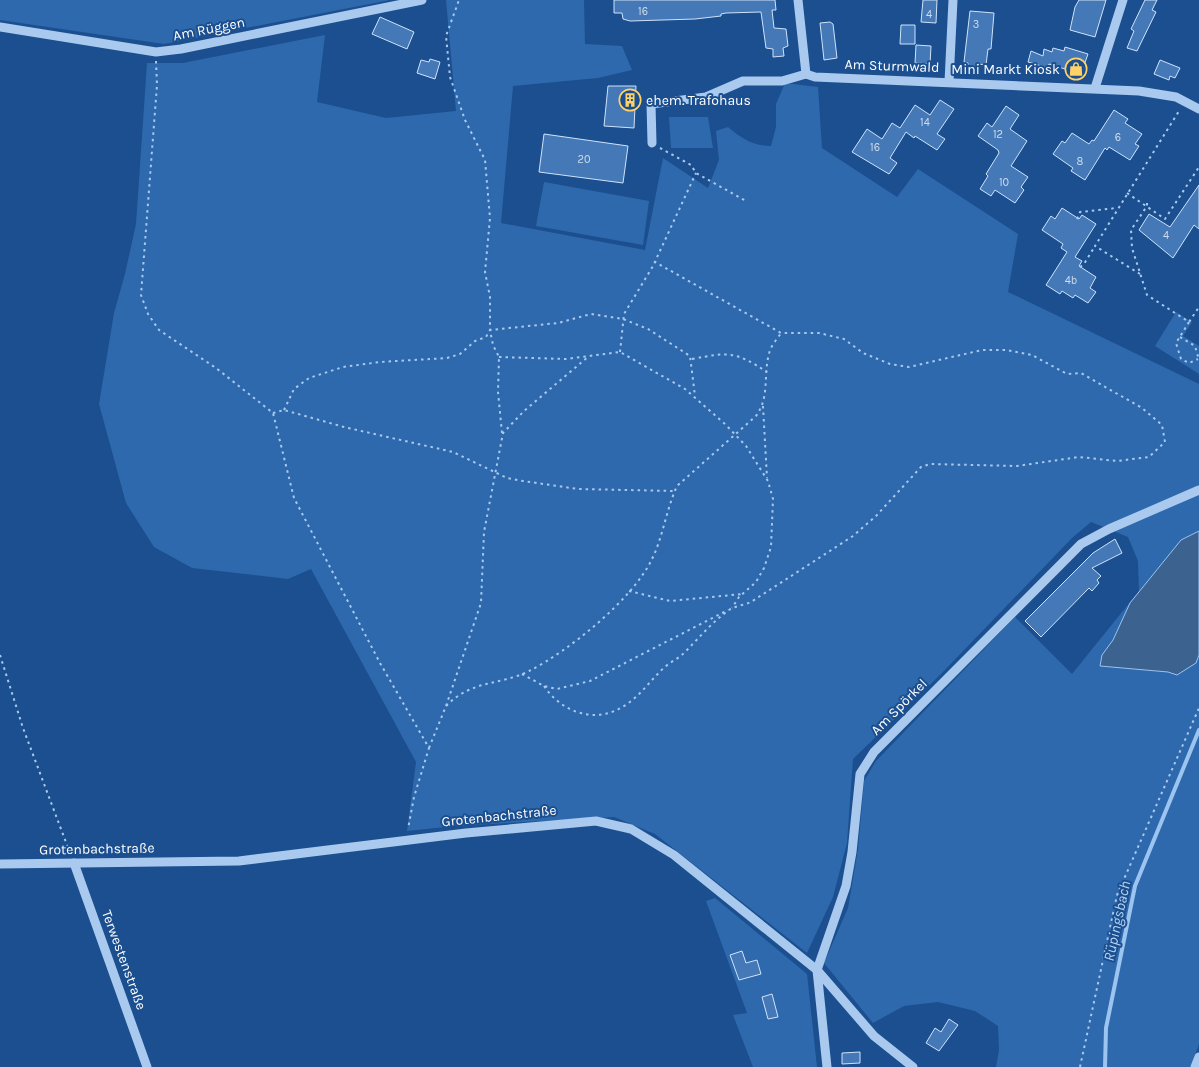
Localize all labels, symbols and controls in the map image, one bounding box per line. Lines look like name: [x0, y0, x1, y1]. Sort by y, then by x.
house number: 16: [638, 5, 648, 18]
house number: 4: [926, 8, 932, 21]
street label: Am Rüggen: [172, 14, 246, 44]
house number: 3: [973, 18, 979, 31]
street label: Am Sturmwald: [844, 56, 940, 76]
shop icon: Mini Markt Kiosk: [1064, 57, 1088, 81]
place label: Mini Markt Kiosk: [951, 61, 1060, 78]
building icon: ehem. Trafohaus: [618, 88, 642, 112]
place label: ehem. Trafohaus: [646, 92, 751, 109]
house number: 14: [920, 116, 930, 129]
house number: 12: [993, 128, 1003, 141]
house number: 6: [1115, 131, 1121, 144]
house number: 16: [870, 141, 880, 154]
house number: 20: [578, 153, 590, 166]
house number: 8: [1077, 155, 1084, 168]
house number: 10: [999, 176, 1009, 189]
house number: 4: [1163, 229, 1169, 242]
house number: 4b: [1065, 274, 1077, 287]
street label: Am Spörkel: [867, 675, 931, 739]
street label: Grotenbachstraße: [441, 802, 557, 830]
street label: Grotenbachstraße: [39, 839, 155, 859]
water label: Rüpingsbach: [1100, 879, 1134, 963]
street label: Terwestenstraße: [98, 908, 150, 1012]

